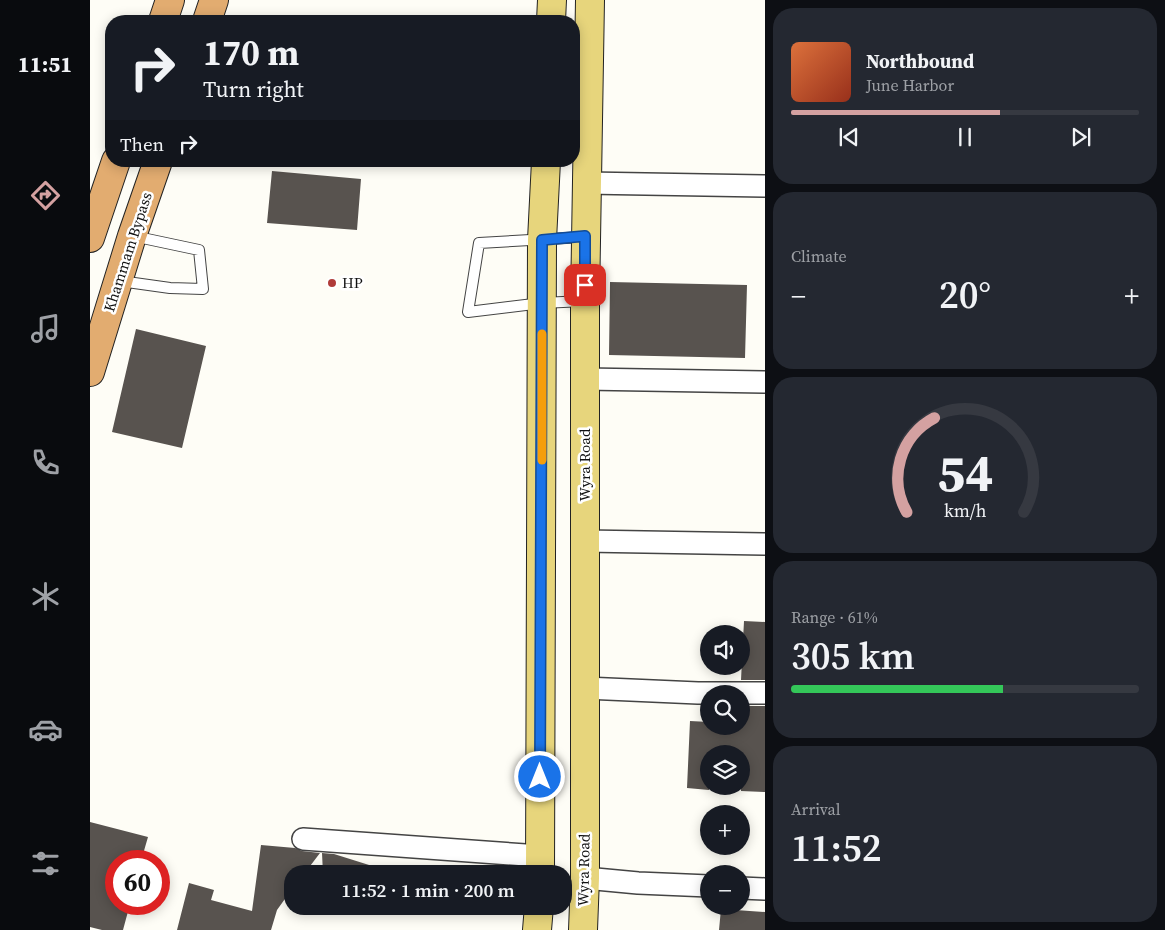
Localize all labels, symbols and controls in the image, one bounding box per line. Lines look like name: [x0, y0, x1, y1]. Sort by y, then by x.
text: 170 m: [203, 29, 299, 77]
icon: right: [120, 35, 185, 100]
text: Northbound: [866, 48, 974, 74]
text: 11:51: [18, 49, 72, 79]
text: Turn right: [203, 74, 304, 104]
text: June Harbor: [866, 74, 954, 96]
icon: previous: [835, 123, 863, 151]
icon: pause: [951, 123, 979, 151]
icon: next: [1067, 123, 1095, 151]
icon: right: [174, 130, 202, 158]
text: Then: [120, 131, 164, 157]
icon: directions: [28, 178, 63, 213]
street label: Khammam Bypass: [98, 189, 157, 314]
text: Climate: [791, 245, 847, 267]
pin: [564, 264, 606, 306]
text: 20°: [939, 269, 991, 321]
icon: arrive: [571, 271, 599, 299]
place label: HP: [342, 272, 363, 293]
marker: HP: [326, 277, 338, 289]
text: −: [791, 277, 806, 315]
text: +: [1124, 277, 1139, 315]
icon: music: [28, 311, 63, 346]
street label: Wyra Road: [574, 428, 595, 501]
text: 54: [937, 437, 993, 508]
icon: phone: [28, 445, 63, 480]
text: km/h: [944, 498, 987, 523]
icon: climate: [28, 579, 63, 614]
text: Range · 61%: [791, 606, 878, 628]
map controls: [700, 625, 750, 915]
button: sound: [700, 625, 750, 675]
text: 305 km: [791, 630, 915, 682]
button: search: [700, 685, 750, 735]
icon: car: [28, 712, 63, 747]
button: layers: [700, 745, 750, 795]
position arrow: [513, 750, 565, 802]
text: Arrival: [791, 798, 840, 820]
button: +: [700, 805, 750, 855]
text: 11:52: [791, 822, 881, 874]
street label: Wyra Road: [572, 833, 595, 907]
icon: filters: [28, 846, 63, 881]
speed limit sign: 60: [105, 850, 170, 915]
button: −: [700, 865, 750, 915]
text: 11:52 · 1 min · 200 m: [341, 877, 515, 903]

